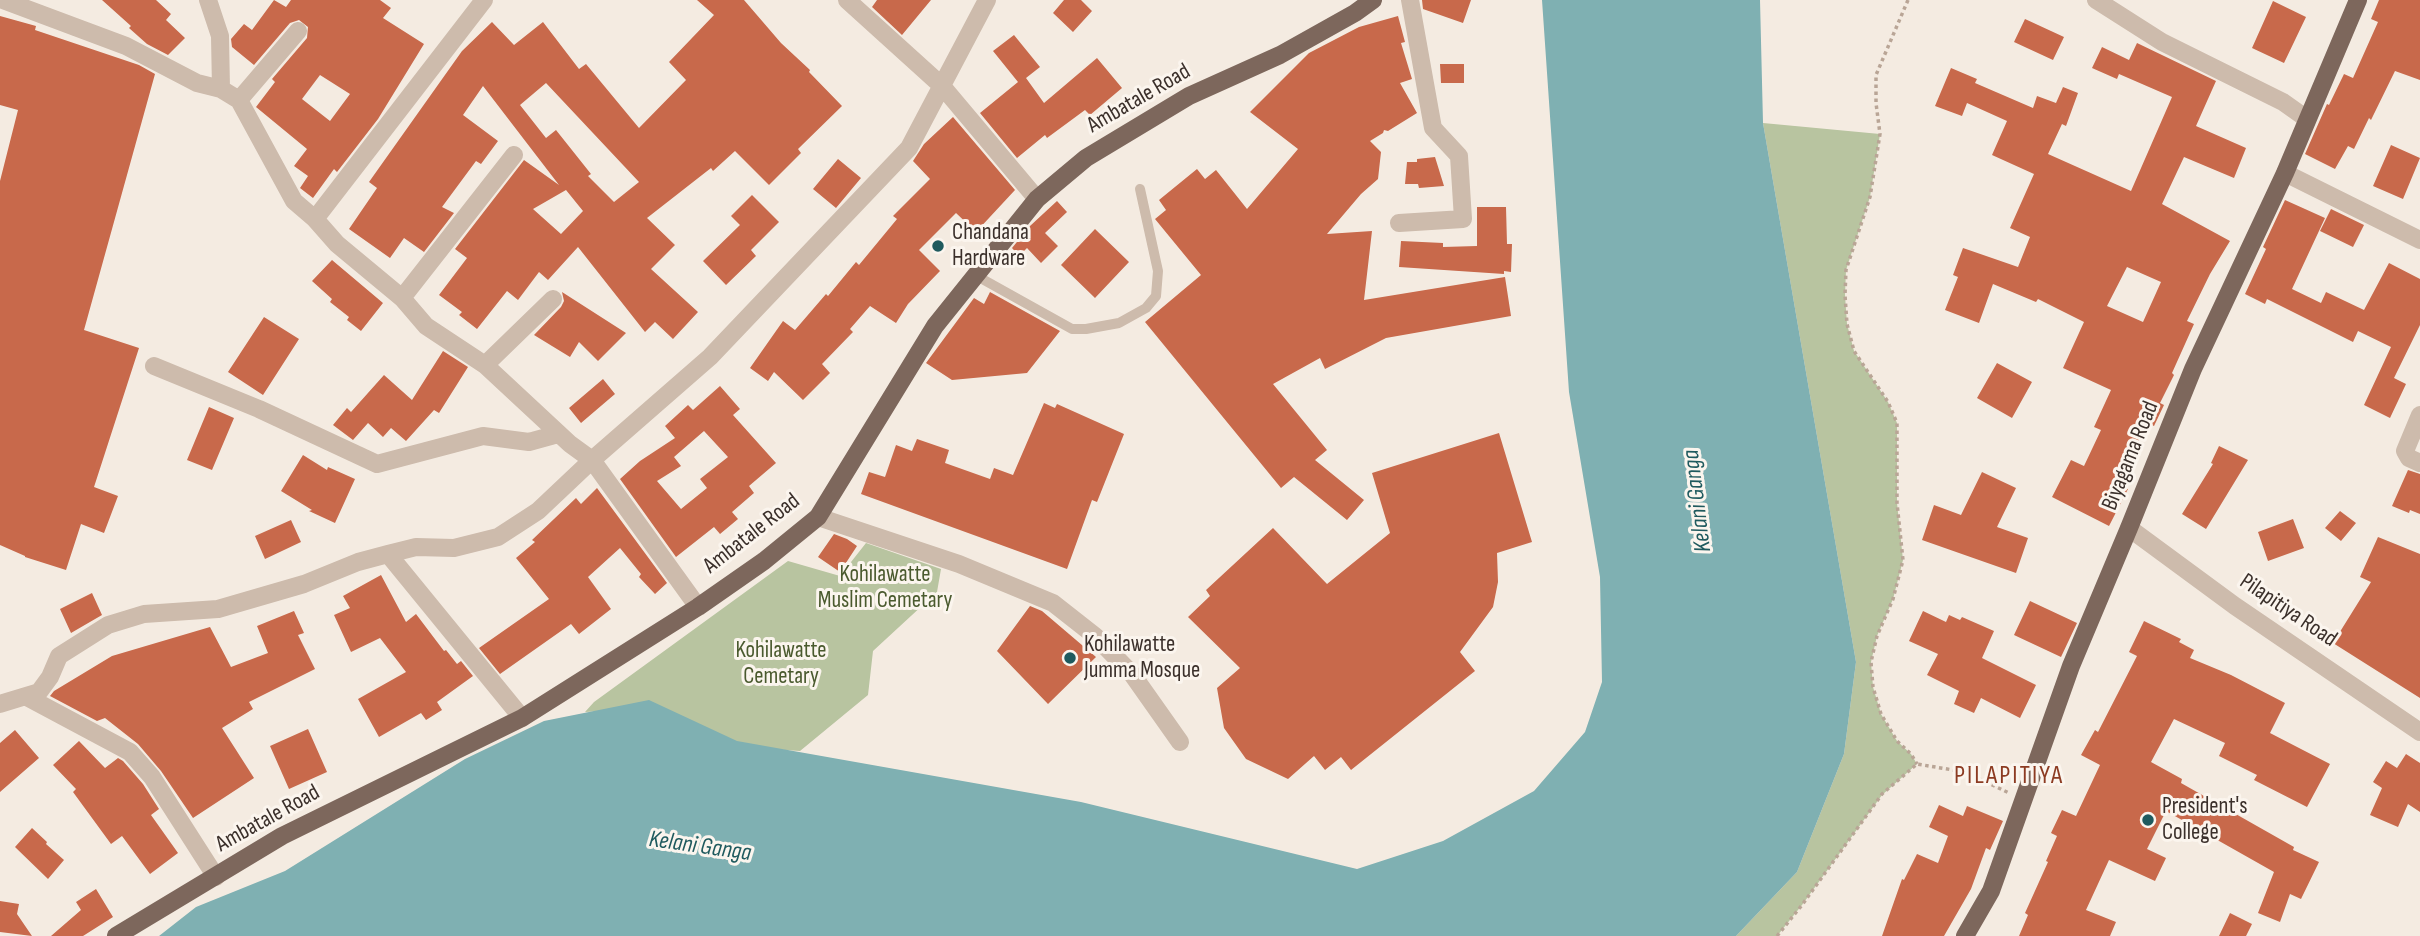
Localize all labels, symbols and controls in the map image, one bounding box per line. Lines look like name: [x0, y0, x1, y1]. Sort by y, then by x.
street label: Ambatale Road: [1082, 58, 1196, 140]
place label: Chandana Hardware: [952, 219, 1029, 273]
marker: Chandana Hardware: [930, 238, 946, 254]
street label: Biyagama Road: [2097, 397, 2165, 515]
water label: Kelani Ganga: [1677, 448, 1719, 554]
street label: Ambatale Road: [698, 488, 806, 580]
park label: Kohilawatte Muslim Cemetary: [818, 561, 952, 615]
street label: Pilapitiya Road: [2234, 568, 2342, 654]
place label: Kohilawatte Jumma Mosque: [1084, 631, 1200, 685]
park label: Kohilawatte Cemetary: [735, 637, 827, 691]
marker: Kohilawatte Jumma Mosque: [1062, 650, 1078, 666]
district label: PILAPITIYA: [1955, 760, 2063, 792]
street label: Ambatale Road: [211, 779, 325, 859]
place label: President's College: [2162, 793, 2247, 847]
marker: President's College: [2140, 812, 2156, 828]
water label: Kelani Ganga: [647, 826, 753, 868]

